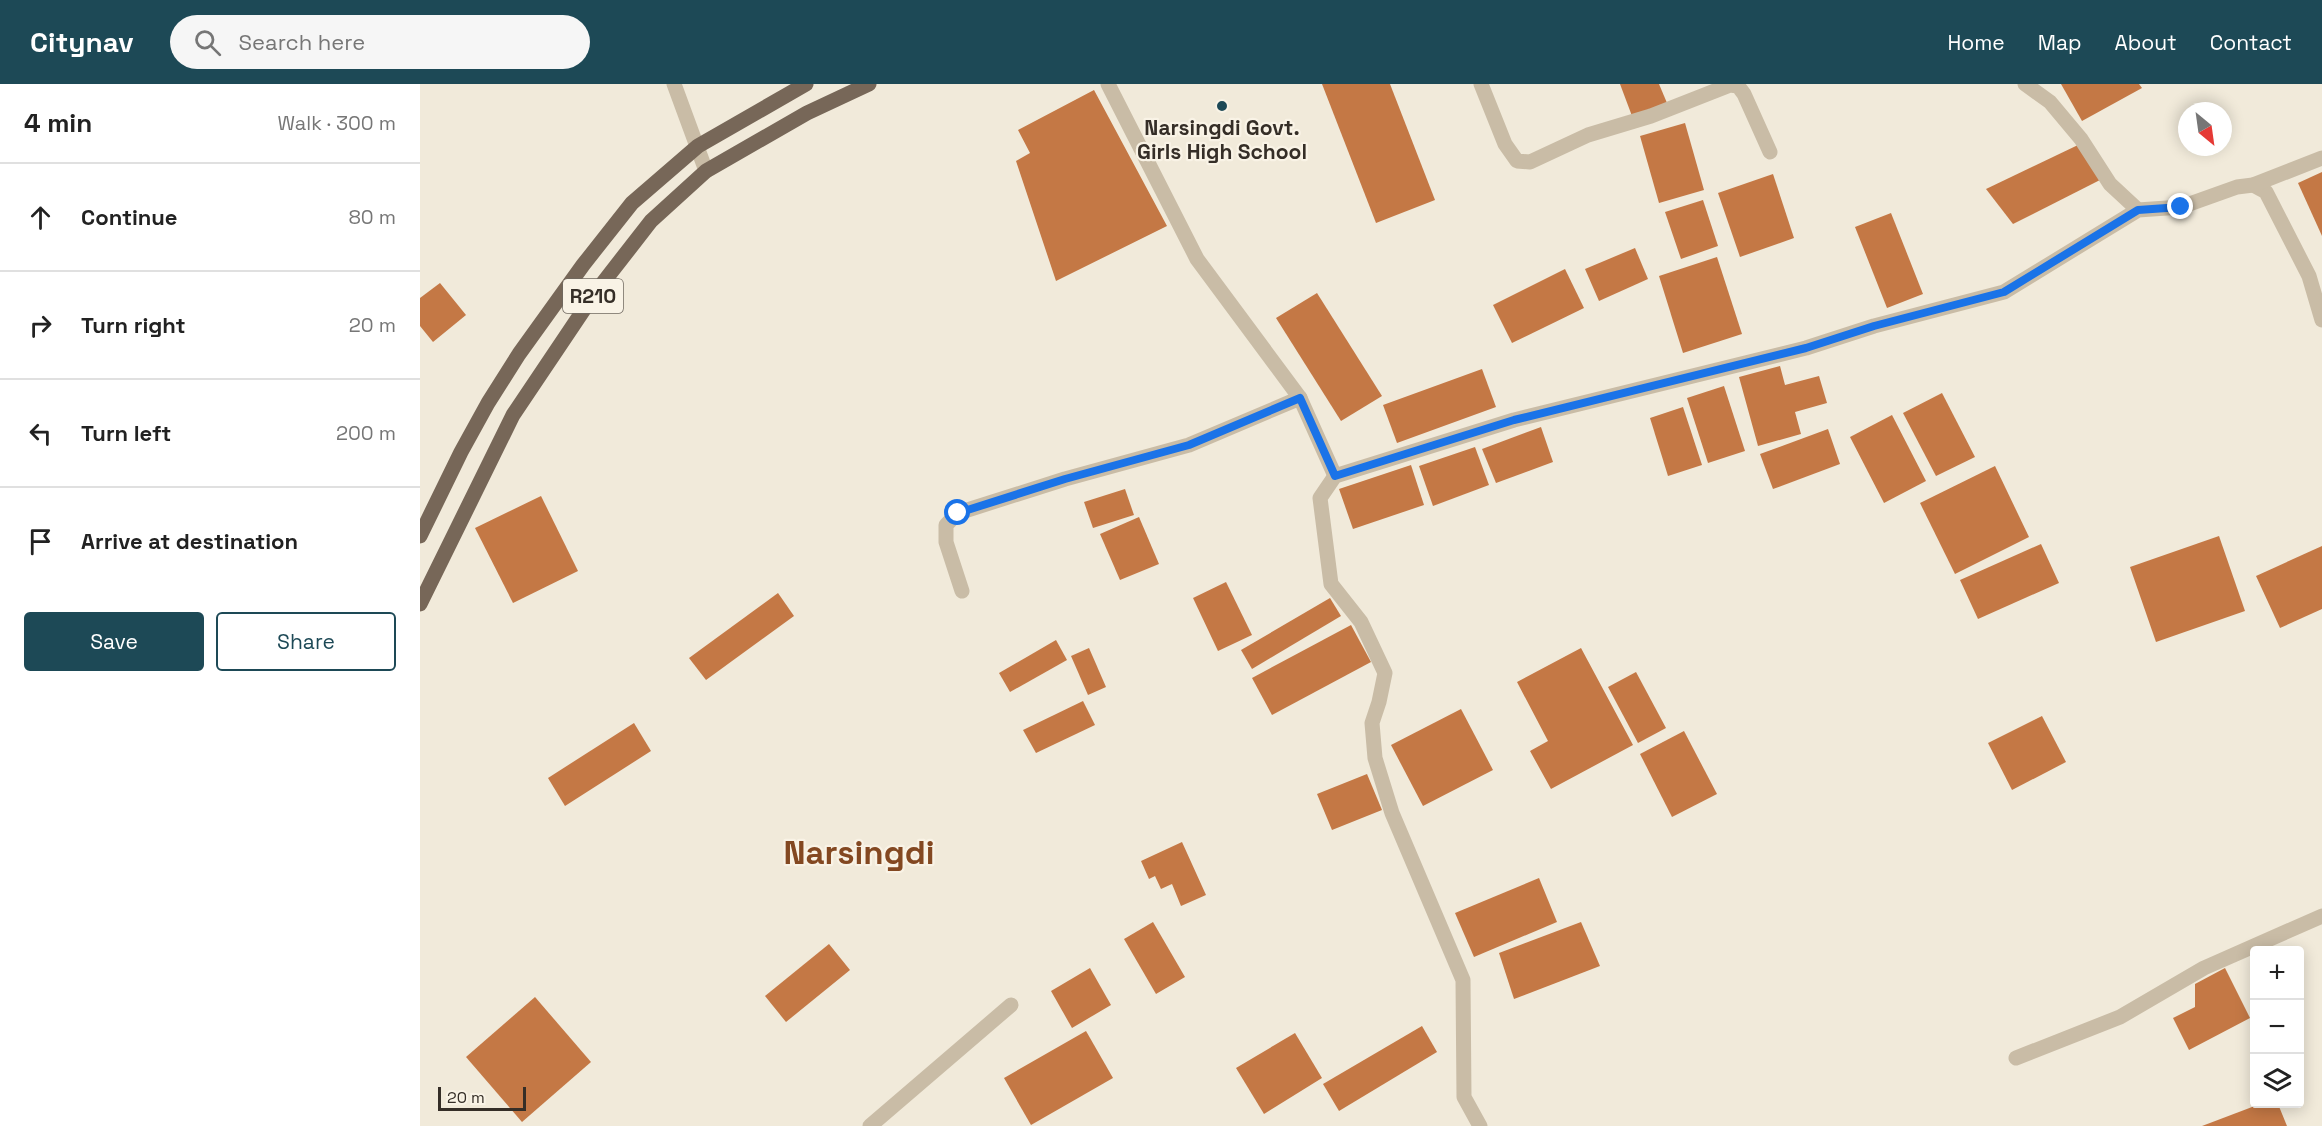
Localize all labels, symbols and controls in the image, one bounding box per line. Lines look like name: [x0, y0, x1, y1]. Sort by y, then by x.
search box: [170, 15, 590, 69]
text: Citynav: [30, 24, 134, 60]
icon: search: [191, 26, 224, 59]
text: Search here: [239, 28, 365, 56]
text: Home: [1947, 29, 2005, 56]
text: Map: [2038, 29, 2082, 56]
text: About: [2115, 29, 2177, 56]
text: Contact: [2210, 29, 2292, 56]
marker: Narsingdi Govt. Girls High School: [1215, 99, 1229, 113]
north arrow: [2178, 102, 2232, 156]
text: 4 min: [24, 106, 92, 140]
text: Walk · 300 m: [277, 110, 396, 136]
place label: Narsingdi Govt. Girls High School: [1137, 114, 1307, 165]
route end: [2167, 193, 2193, 219]
icon: ahead: [24, 201, 57, 234]
text: Continue: [81, 203, 177, 231]
text: 80 m: [348, 204, 396, 230]
road number: R210: [563, 279, 623, 313]
icon: right: [24, 309, 57, 342]
text: Turn right: [81, 311, 186, 339]
text: 20 m: [349, 312, 396, 338]
icon: left: [24, 417, 57, 450]
text: Turn left: [81, 419, 171, 447]
text: 200 m: [336, 420, 396, 446]
route start: [944, 499, 970, 525]
icon: arrive: [24, 525, 57, 558]
text: Arrive at destination: [81, 527, 298, 555]
button: Save: [24, 612, 204, 671]
button: Share: [216, 612, 396, 671]
district label: Narsingdi: [783, 832, 935, 874]
map controls: [2250, 946, 2304, 1108]
button: +: [2250, 946, 2304, 1000]
button: −: [2250, 1000, 2304, 1054]
button: layers: [2250, 1054, 2304, 1108]
scale bar: [438, 1084, 526, 1112]
text: 20 m: [447, 1087, 485, 1108]

